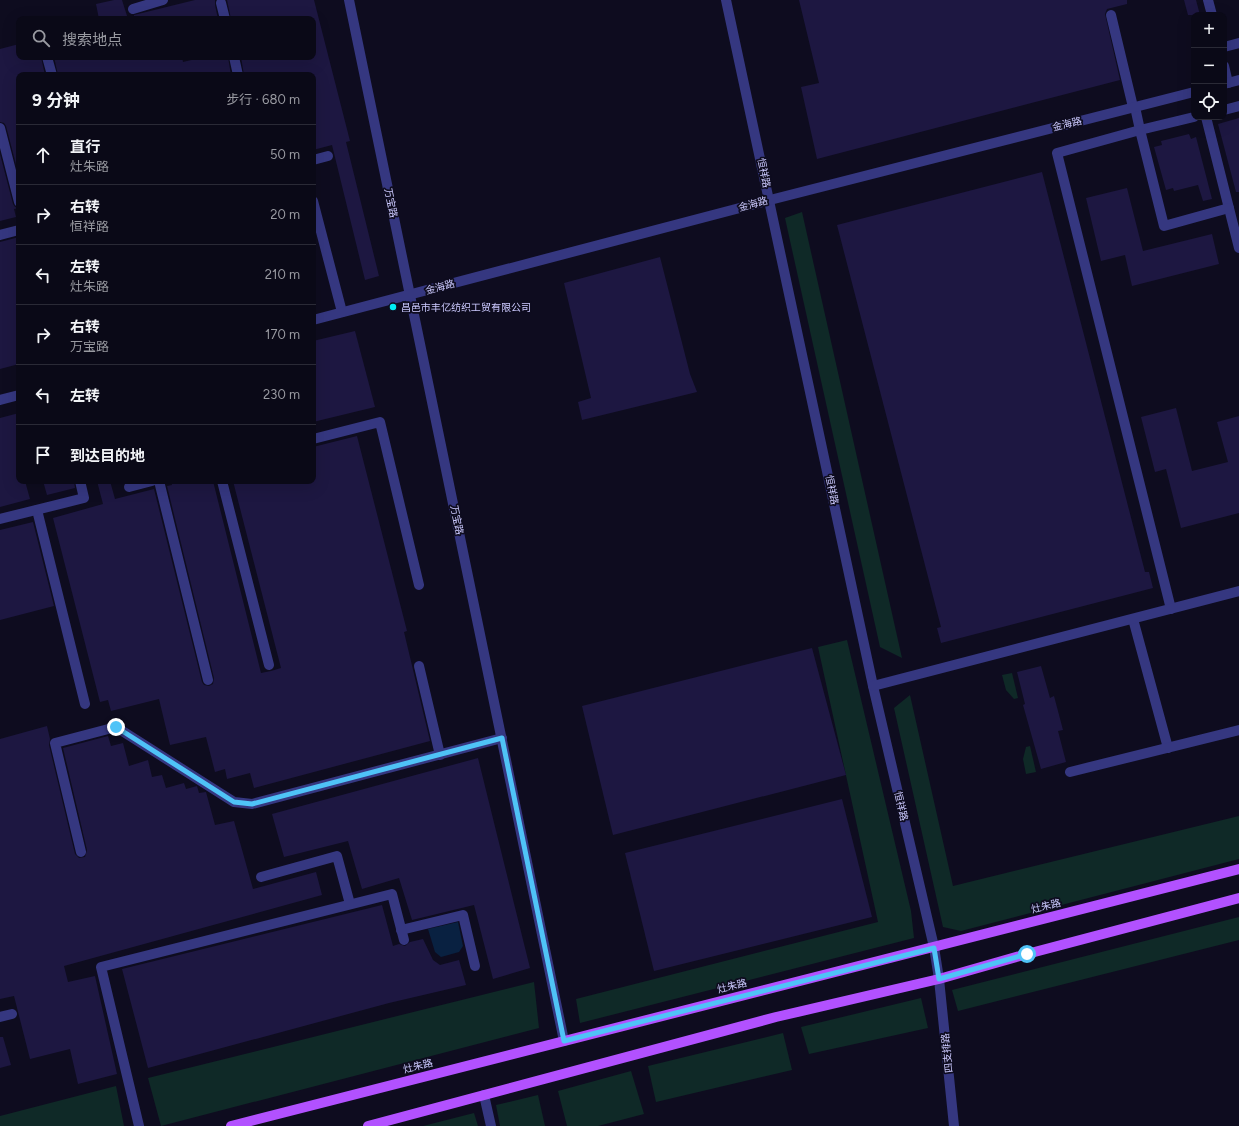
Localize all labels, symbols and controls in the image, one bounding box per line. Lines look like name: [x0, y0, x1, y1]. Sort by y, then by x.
map controls: [1191, 12, 1227, 120]
button: +: [1191, 12, 1227, 48]
search box: [16, 16, 316, 60]
icon: search: [30, 27, 52, 49]
text: 搜索地点: [62, 31, 122, 49]
button: −: [1191, 48, 1227, 84]
button: locate: [1191, 84, 1227, 120]
text: 9 分钟: [32, 90, 80, 110]
text: 步行 · 680 m: [226, 92, 300, 107]
street label: 金海路: [1051, 114, 1083, 134]
text: 直行: [70, 138, 100, 156]
icon: ahead: [32, 144, 54, 166]
text: 50 m: [270, 147, 300, 162]
street label: 恒祥路: [755, 157, 773, 189]
text: 灶朱路: [70, 159, 109, 174]
street label: 万宝路: [382, 187, 400, 219]
street label: 金海路: [737, 194, 769, 214]
text: 右转: [70, 198, 100, 216]
icon: right: [32, 204, 54, 226]
text: 20 m: [270, 207, 300, 222]
text: 恒祥路: [70, 219, 109, 234]
text: 左转: [70, 258, 100, 276]
icon: left: [32, 264, 54, 286]
text: 210 m: [265, 267, 300, 282]
street label: 金海路: [424, 277, 456, 297]
text: 灶朱路: [70, 279, 109, 294]
place label: 昌邑市丰亿纺织工贸有限公司: [401, 301, 531, 314]
marker: 昌邑市丰亿纺织工贸有限公司: [388, 302, 398, 312]
text: 右转: [70, 318, 100, 336]
icon: right: [32, 324, 54, 346]
text: 170 m: [265, 327, 300, 342]
text: 万宝路: [70, 339, 109, 354]
icon: left: [32, 384, 54, 406]
text: 左转: [70, 387, 100, 405]
text: 230 m: [263, 387, 300, 402]
icon: arrive: [32, 444, 54, 466]
text: 到达目的地: [70, 447, 145, 465]
street label: 恒祥路: [823, 474, 841, 506]
street label: 万宝路: [448, 504, 466, 536]
route end: [107, 718, 125, 736]
street label: 恒祥路: [891, 790, 911, 822]
street label: 灶朱路: [1030, 896, 1062, 916]
route start: [1018, 945, 1036, 963]
street label: 灶朱路: [716, 976, 748, 996]
street label: 四支排路: [938, 1032, 956, 1074]
street label: 灶朱路: [402, 1056, 434, 1076]

